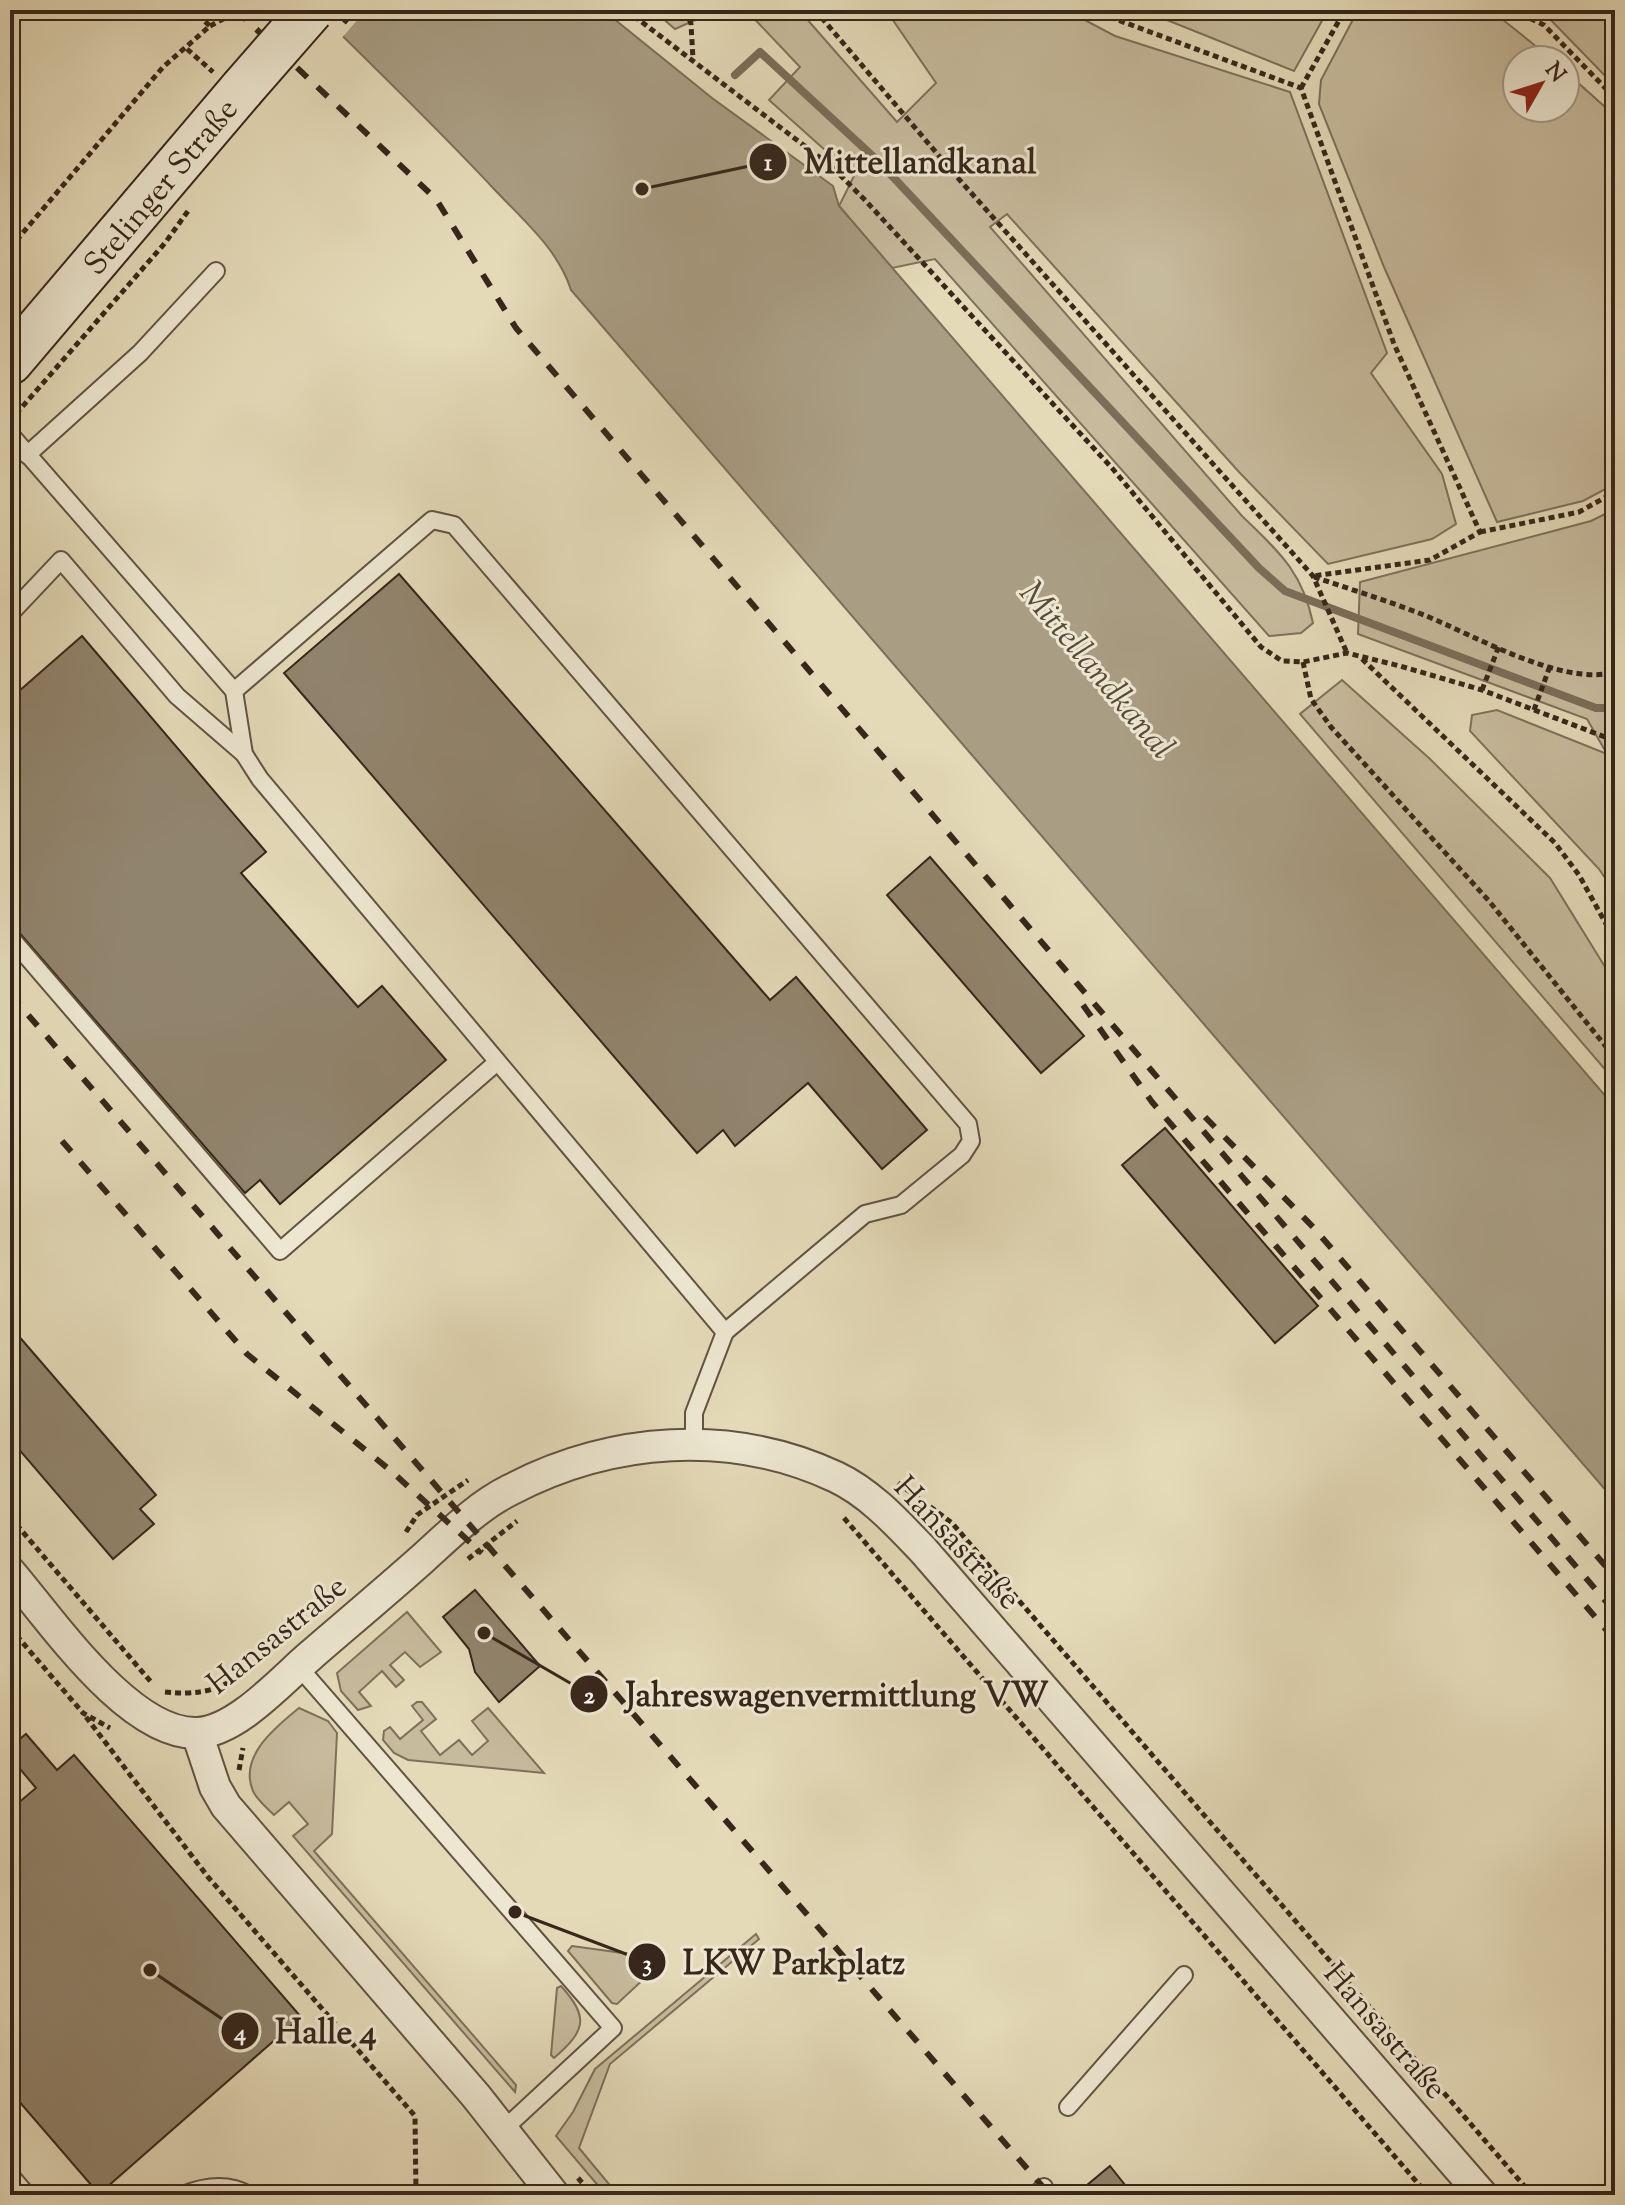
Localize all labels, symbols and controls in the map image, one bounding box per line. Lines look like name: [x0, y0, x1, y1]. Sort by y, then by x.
north arrow: [1501, 44, 1581, 124]
text: N: [1536, 56, 1572, 91]
street label: Stelinger Straße: [74, 89, 250, 287]
callout: Mittellandkanal: [748, 133, 1053, 191]
text: Mittellandkanal: [803, 140, 1037, 189]
text: 1: [764, 147, 773, 181]
water label: Mittellandkanal: [1006, 571, 1185, 771]
street label: Hansastraße: [882, 1467, 1030, 1621]
street label: Hansastraße: [198, 1565, 358, 1707]
callout: Jahreswagenvermittlung VW: [569, 1665, 1064, 1723]
text: Jahreswagenvermittlung VW: [623, 1673, 1049, 1722]
text: 2: [583, 1680, 595, 1714]
callout: LKW Parkplatz: [627, 1933, 921, 1991]
text: LKW Parkplatz: [683, 1941, 905, 1990]
text: 3: [642, 1948, 652, 1982]
street label: Hansastraße: [1311, 1953, 1456, 2111]
callout: Halle 4: [220, 2002, 393, 2060]
text: Halle 4: [275, 2010, 377, 2059]
text: 4: [233, 2017, 246, 2051]

